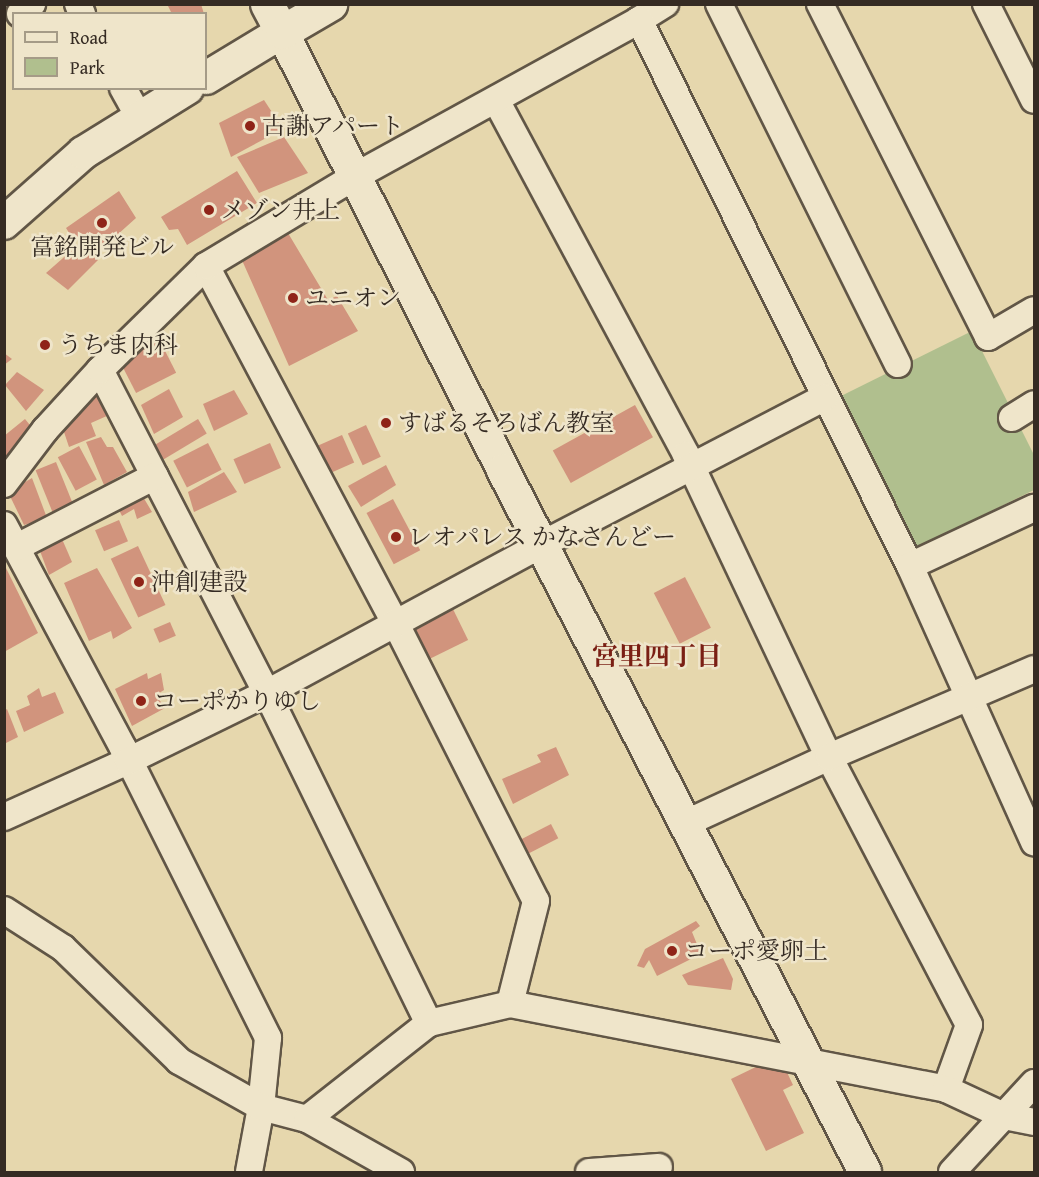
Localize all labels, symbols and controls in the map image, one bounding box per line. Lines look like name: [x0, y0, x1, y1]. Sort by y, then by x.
legend: [12, 12, 207, 90]
text: Road: [70, 24, 108, 51]
text: Park: [70, 54, 105, 81]
place label: 古謝アパート: [262, 112, 406, 140]
marker: 古謝アパート: [243, 119, 257, 133]
place label: メゾン井上: [221, 196, 341, 224]
marker: メゾン井上: [202, 203, 216, 217]
marker: 富銘開発ビル: [95, 216, 109, 230]
place label: 富銘開発ビル: [30, 233, 174, 261]
place label: ユニオン: [305, 284, 401, 312]
marker: ユニオン: [286, 291, 300, 305]
place label: うちま内科: [58, 331, 178, 359]
marker: うちま内科: [36, 336, 54, 354]
place label: すばるそろばん教室: [398, 409, 614, 437]
marker: すばるそろばん教室: [379, 416, 393, 430]
place label: レオパレス かなさんどー: [408, 523, 677, 551]
marker: レオパレス かなさんどー: [389, 530, 403, 544]
place label: 沖創建設: [151, 568, 247, 596]
marker: 沖創建設: [132, 575, 146, 589]
district label: 宮里四丁目: [592, 640, 722, 672]
place label: コーポかりゆし: [153, 687, 321, 715]
marker: コーポかりゆし: [134, 694, 148, 708]
place label: コーポ愛卵土: [684, 937, 828, 965]
marker: コーポ愛卵土: [665, 944, 679, 958]

